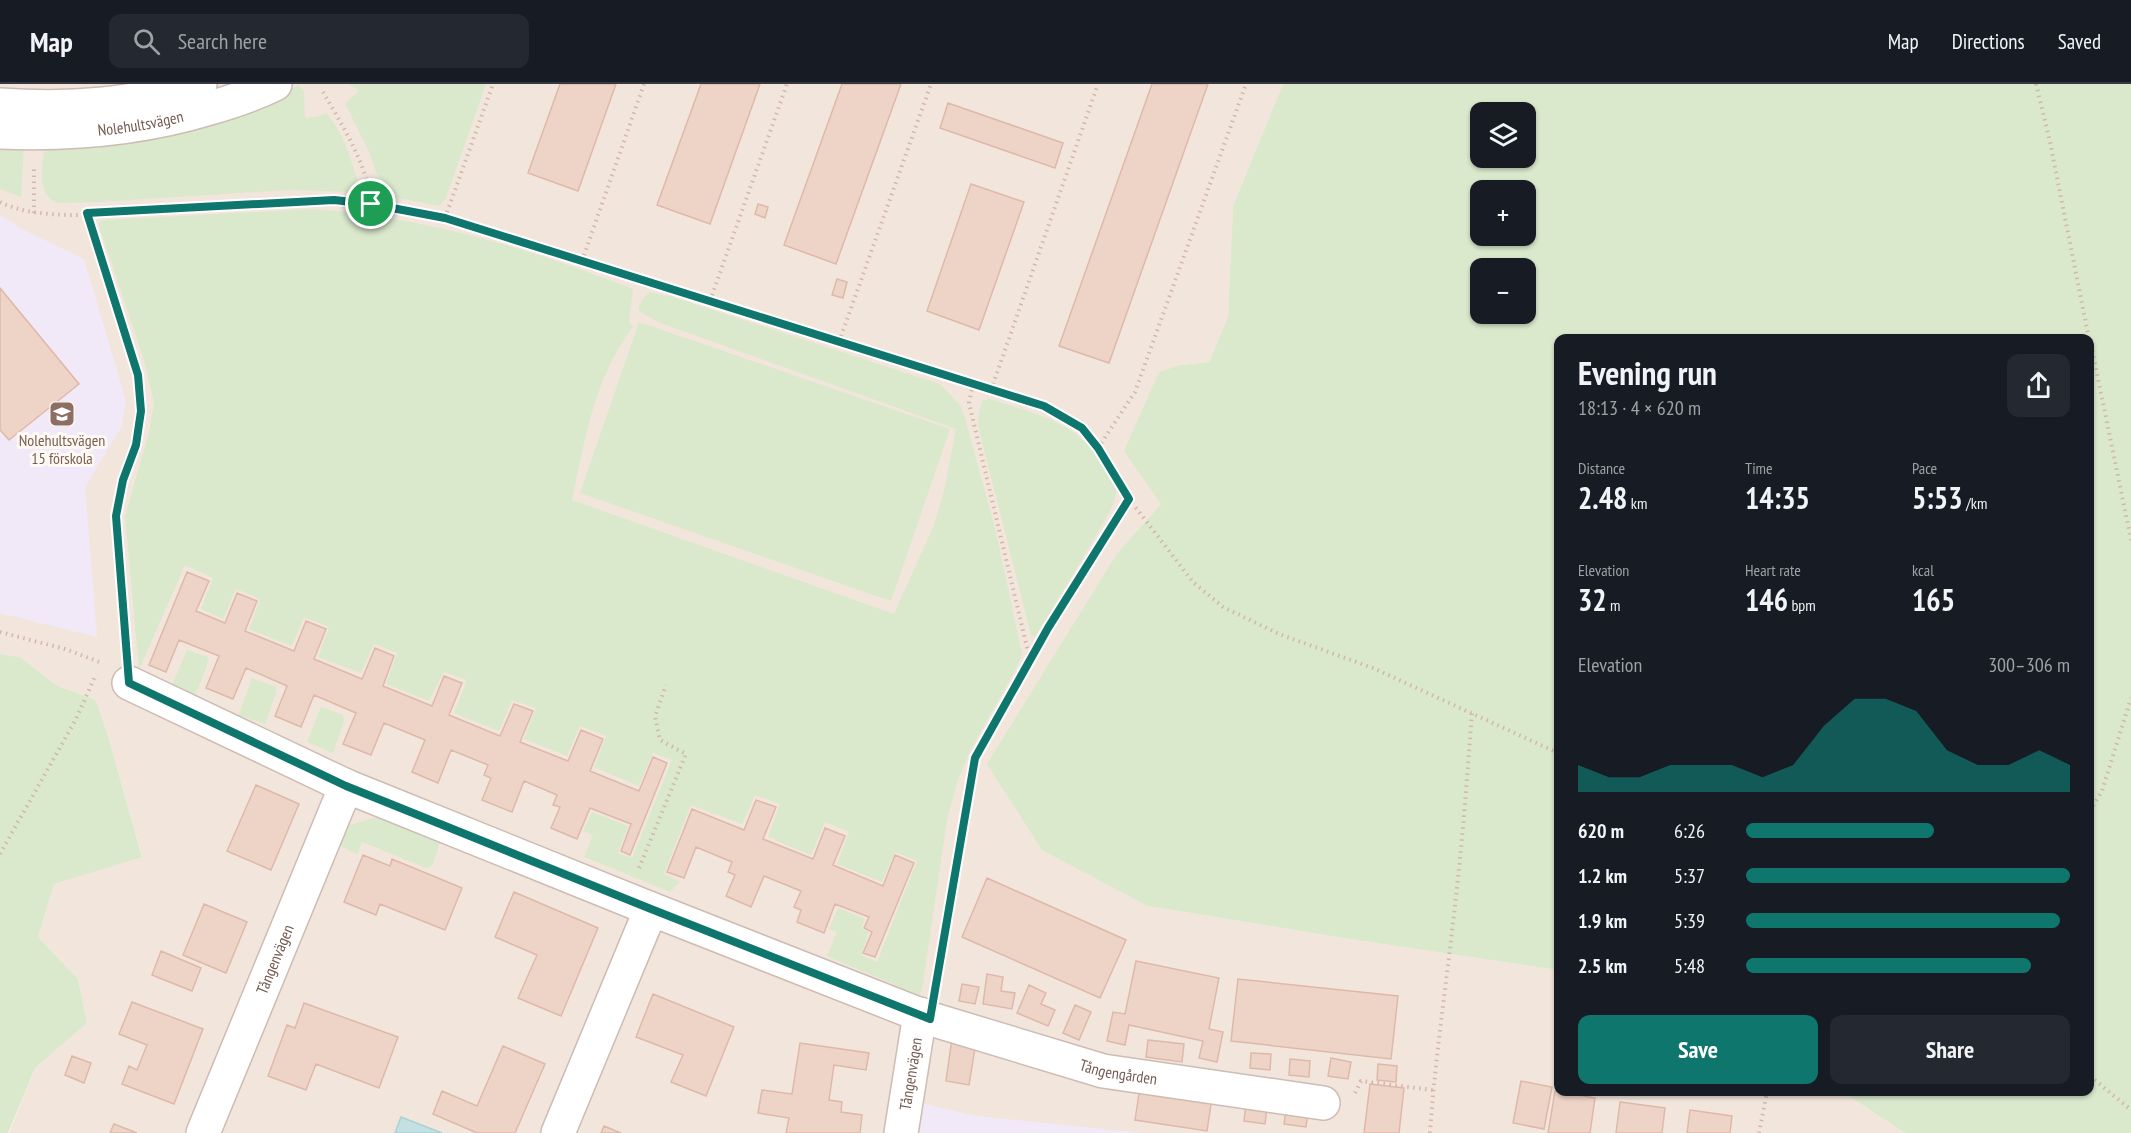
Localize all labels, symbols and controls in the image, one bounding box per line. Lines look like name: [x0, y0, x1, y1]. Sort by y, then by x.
search box: [109, 14, 529, 68]
text: Map: [30, 23, 73, 60]
icon: search: [130, 25, 163, 58]
text: Search here: [178, 27, 267, 55]
text: Map: [1888, 28, 1919, 55]
text: Directions: [1952, 28, 2025, 55]
text: Saved: [2058, 28, 2101, 55]
map controls: [1470, 102, 1536, 324]
button: layers: [1470, 102, 1536, 168]
street label: Nolehultsvägen: [97, 106, 185, 140]
pin: [345, 178, 396, 229]
button: +: [1470, 180, 1536, 246]
icon: arrive: [354, 187, 387, 220]
button: −: [1470, 258, 1536, 324]
text: Evening run: [1578, 351, 1717, 394]
button: share: [2007, 354, 2070, 417]
text: 18:13 · 4 × 620 m: [1578, 395, 1701, 421]
school or university icon: Nolehultsvägen 15 förskola: [47, 399, 77, 429]
place label: Nolehultsvägen 15 förskola: [19, 430, 105, 468]
text: Distance: [1578, 458, 1625, 478]
text: Time: [1745, 458, 1773, 478]
text: Pace: [1912, 458, 1937, 478]
text: 2.48: [1578, 478, 1627, 517]
text: 14:35: [1745, 478, 1810, 517]
text: 5:53: [1912, 478, 1963, 517]
text: km: [1627, 493, 1647, 513]
text: /km: [1963, 493, 1987, 513]
text: Elevation: [1578, 560, 1629, 580]
text: Heart rate: [1745, 560, 1801, 580]
text: kcal: [1912, 560, 1934, 580]
text: 32: [1578, 580, 1607, 619]
text: 146: [1745, 580, 1788, 619]
text: 165: [1912, 580, 1955, 619]
text: m: [1607, 595, 1621, 615]
text: bpm: [1788, 595, 1816, 615]
text: Elevation: [1578, 652, 1642, 678]
text: 300–306 m: [1988, 652, 2070, 678]
text: 620 m: [1578, 818, 1624, 844]
text: 6:26: [1674, 818, 1705, 844]
text: 1.2 km: [1578, 863, 1627, 889]
text: 5:37: [1674, 863, 1705, 889]
text: 1.9 km: [1578, 908, 1627, 934]
text: 5:39: [1674, 908, 1705, 934]
street label: Tångenvägen: [251, 921, 298, 997]
text: 2.5 km: [1578, 953, 1627, 979]
text: 5:48: [1674, 953, 1705, 979]
button: Save: [1578, 1015, 1818, 1084]
button: Share: [1830, 1015, 2070, 1084]
street label: Tångenvägen: [895, 1036, 926, 1112]
street label: Tångengården: [1077, 1055, 1159, 1089]

